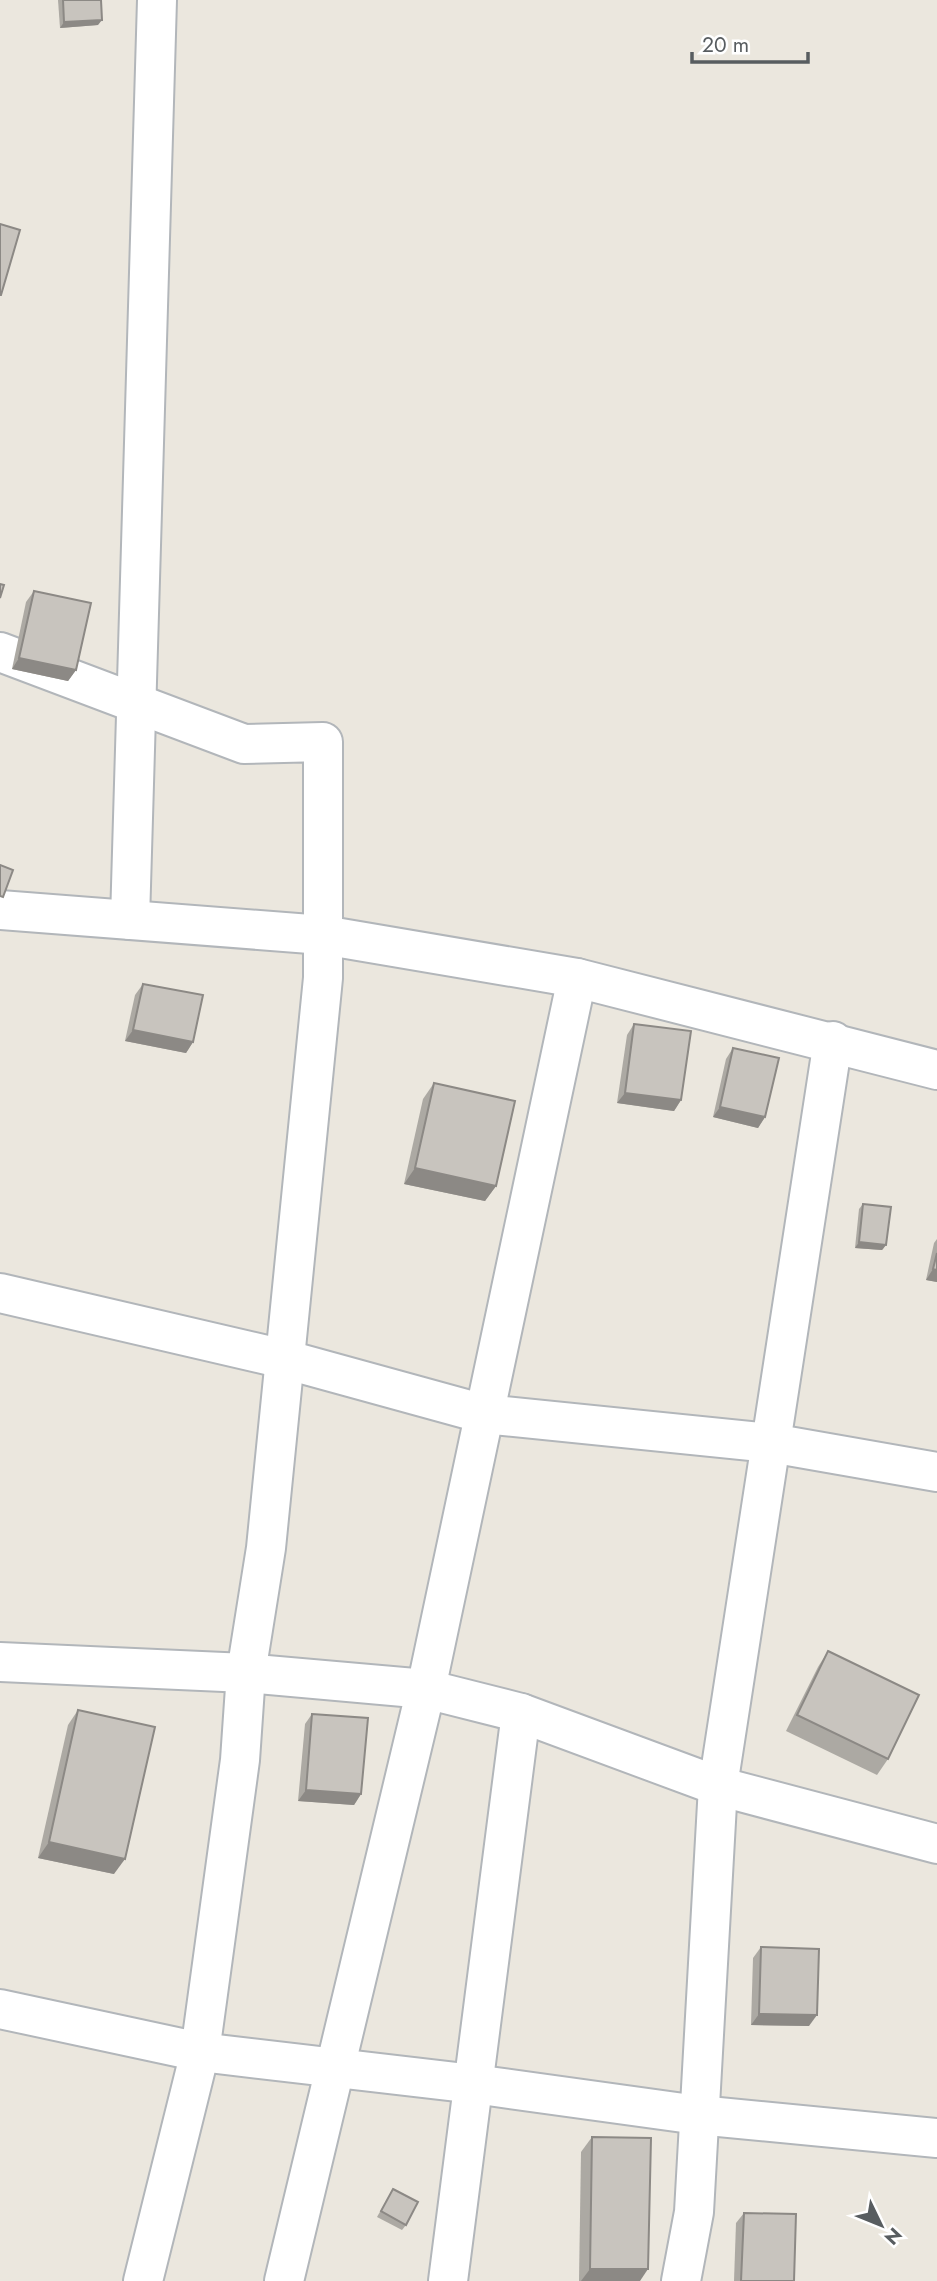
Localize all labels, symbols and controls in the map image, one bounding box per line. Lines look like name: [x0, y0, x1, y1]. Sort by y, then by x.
scale bar: [692, 21, 808, 65]
text: 20 m: [702, 30, 749, 60]
north arrow: [846, 2190, 916, 2260]
text: N: [878, 2222, 908, 2251]

